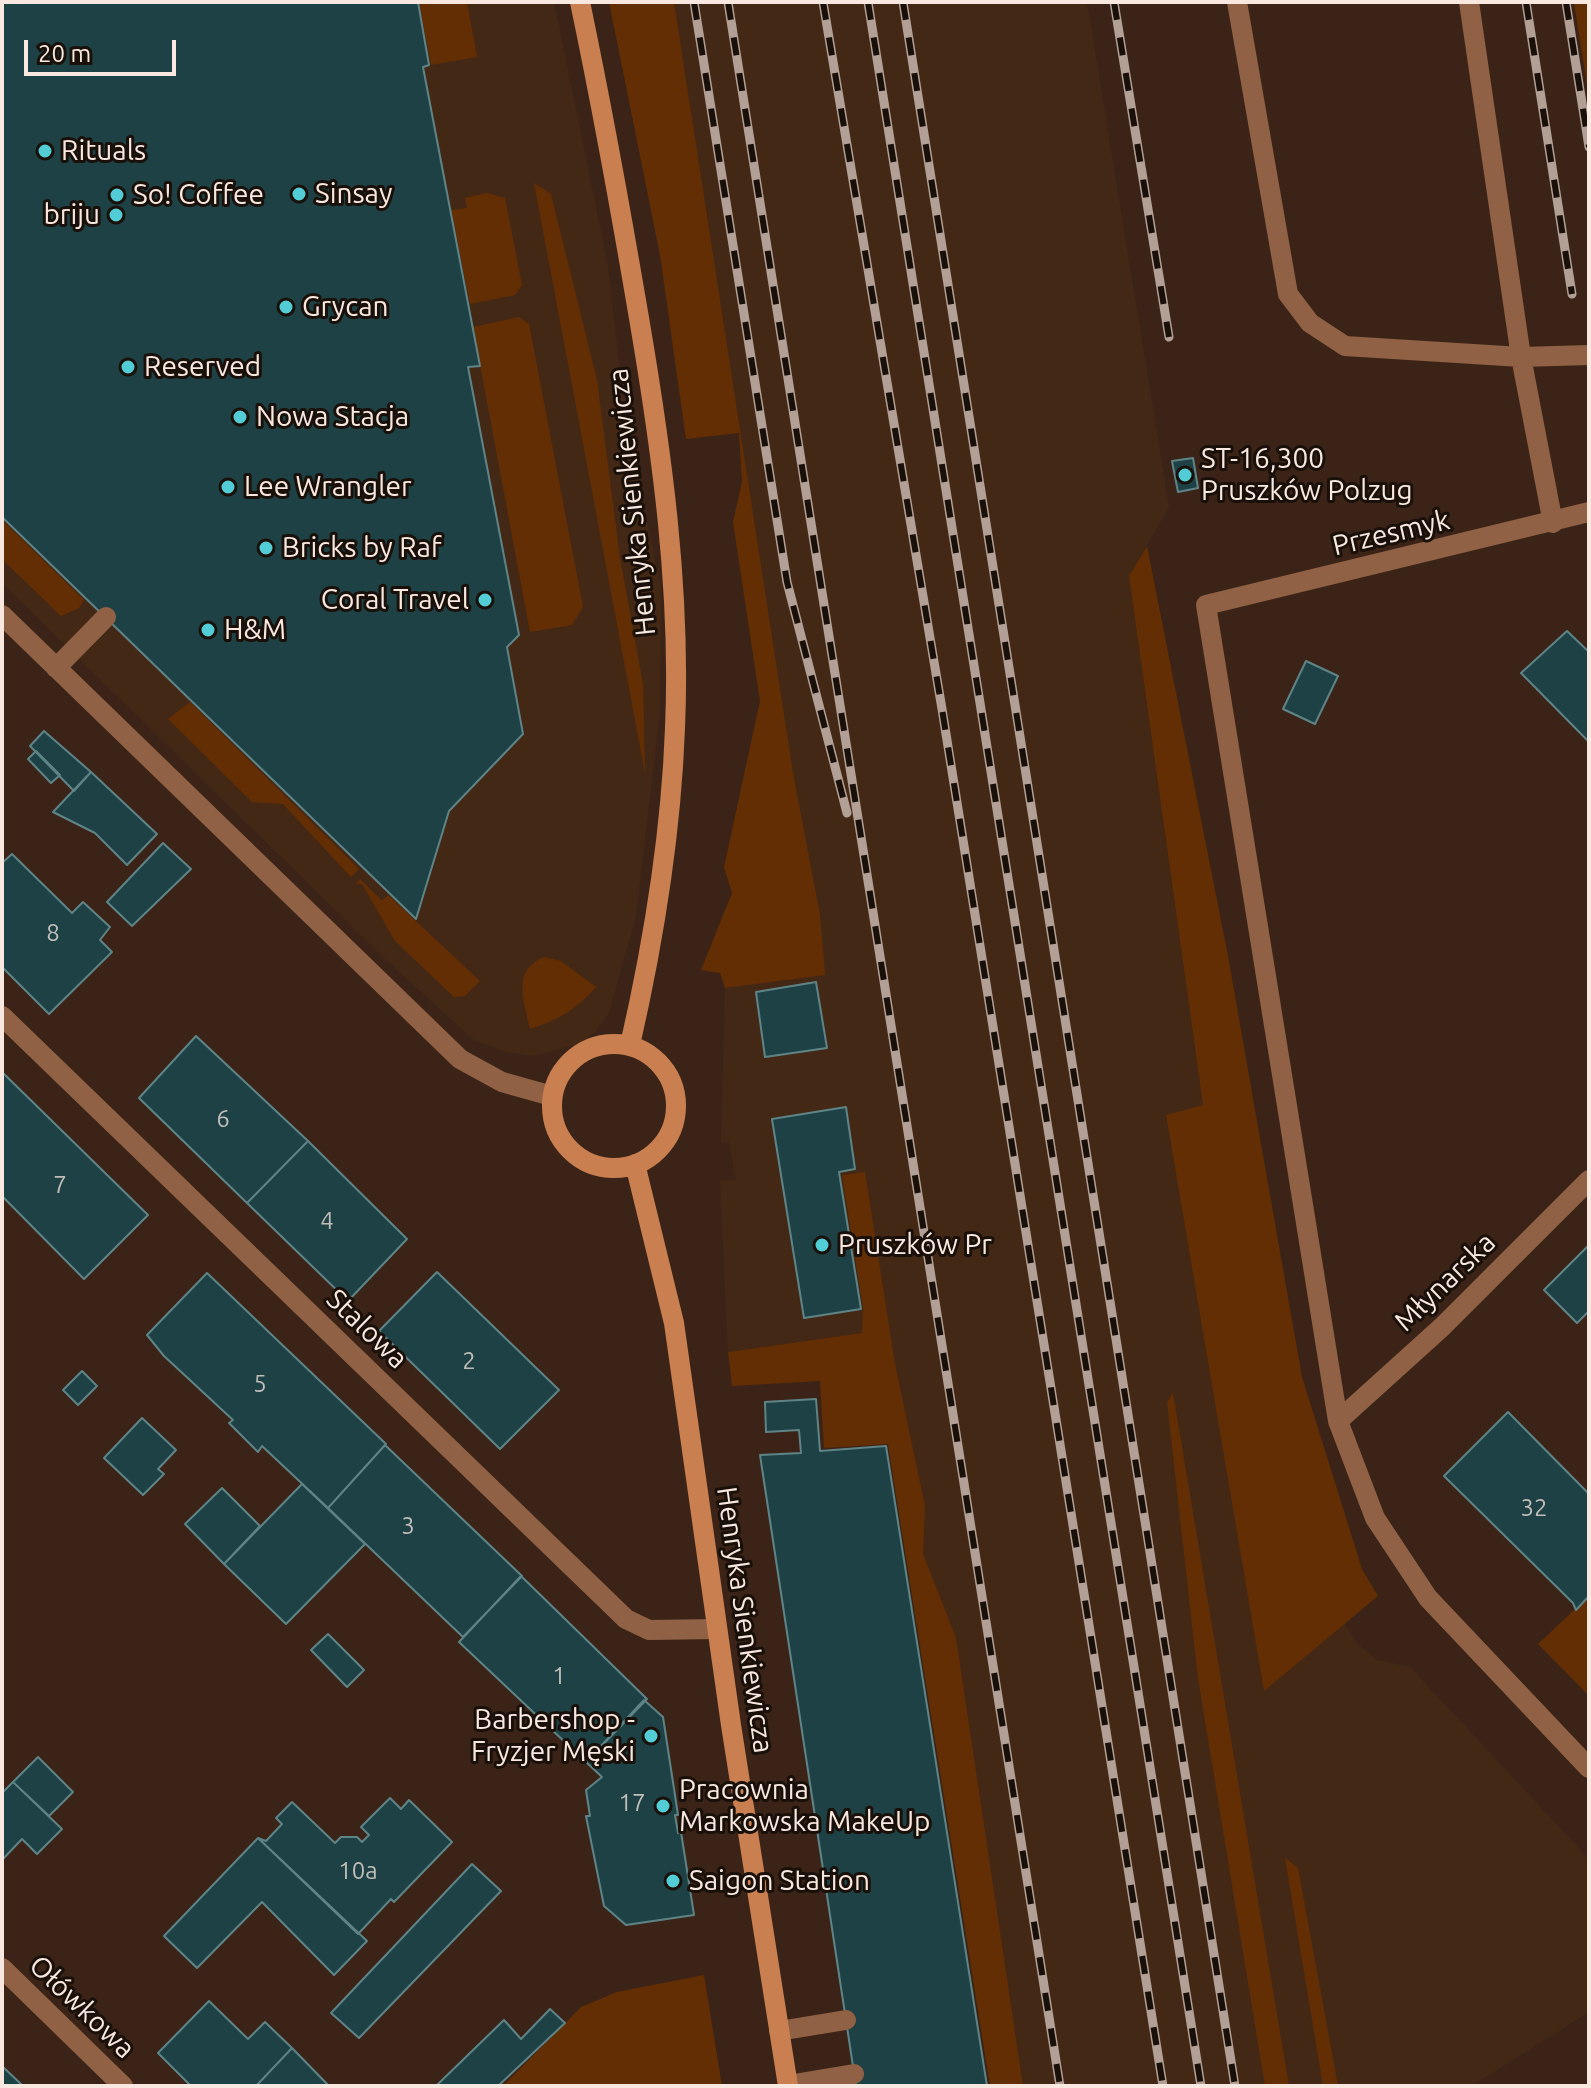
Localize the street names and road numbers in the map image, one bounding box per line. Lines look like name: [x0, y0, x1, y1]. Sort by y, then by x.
street label: Henryka Sienkiewicza: [601, 367, 663, 637]
street label: Przesmyk: [1329, 503, 1453, 563]
street label: Młynarska: [1388, 1226, 1502, 1338]
street label: Stalowa: [319, 1282, 415, 1376]
street label: Henryka Sienkiewicza: [710, 1485, 780, 1755]
street label: Ołówkowa: [22, 1949, 142, 2065]

